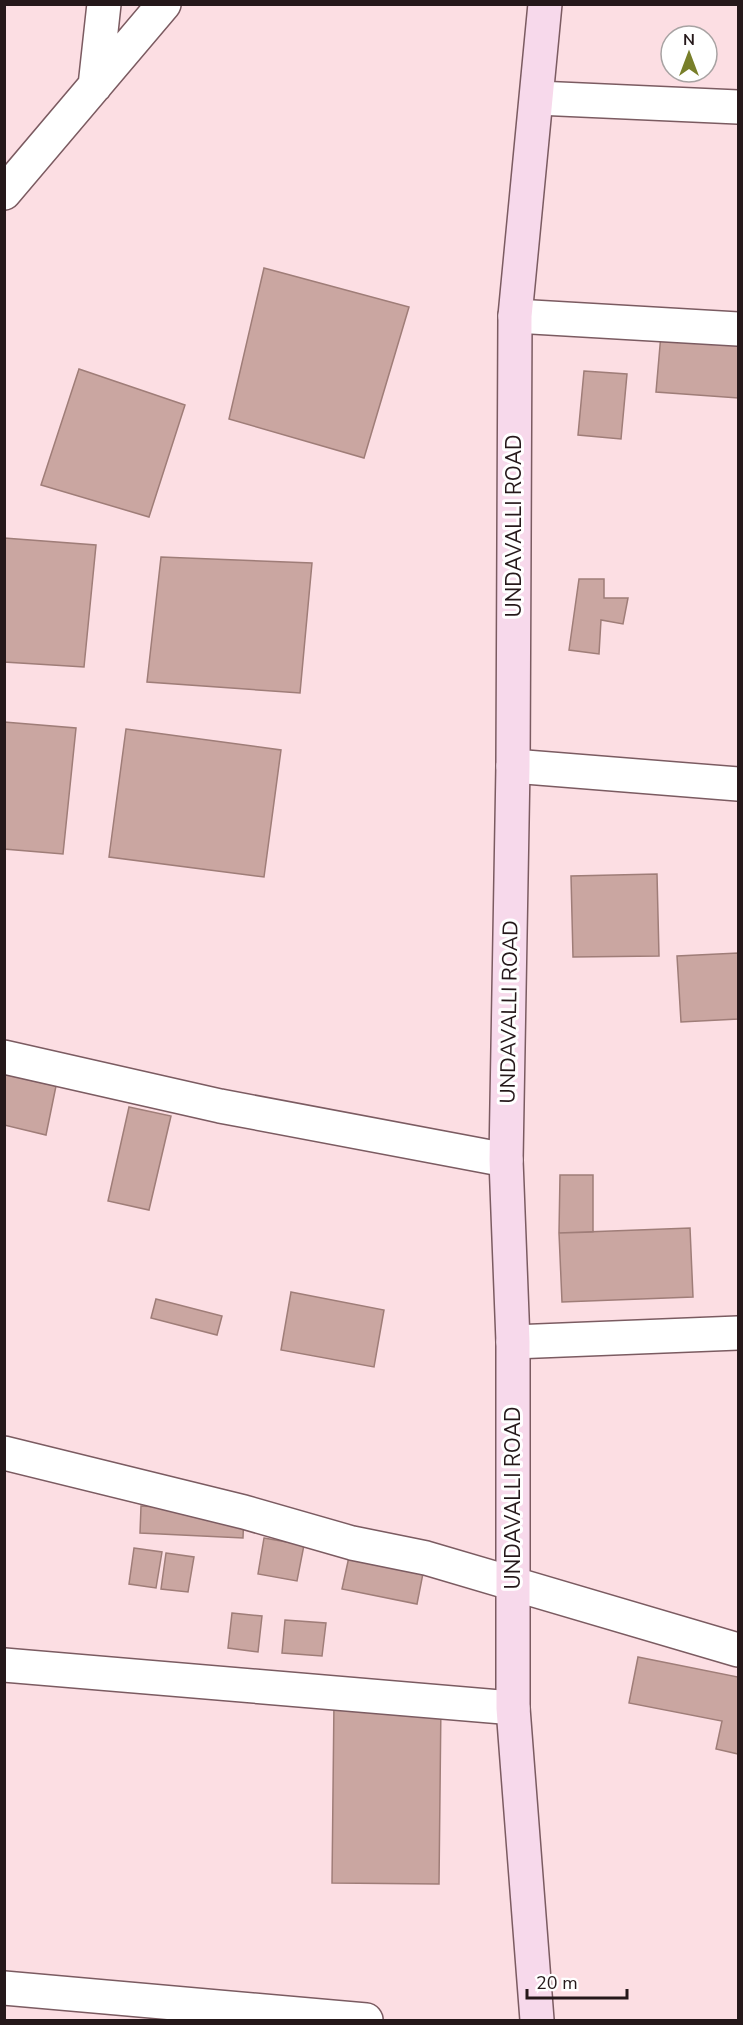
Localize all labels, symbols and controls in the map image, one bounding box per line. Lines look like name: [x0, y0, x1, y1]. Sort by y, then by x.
north arrow: [659, 24, 719, 84]
text: N: [683, 29, 695, 51]
street label: UNDAVALLI ROAD: [500, 434, 528, 618]
street label: UNDAVALLI ROAD: [493, 920, 525, 1104]
street label: UNDAVALLI ROAD: [499, 1406, 527, 1590]
scale bar: [527, 1962, 628, 2000]
text: 20 m: [536, 1971, 578, 1995]

